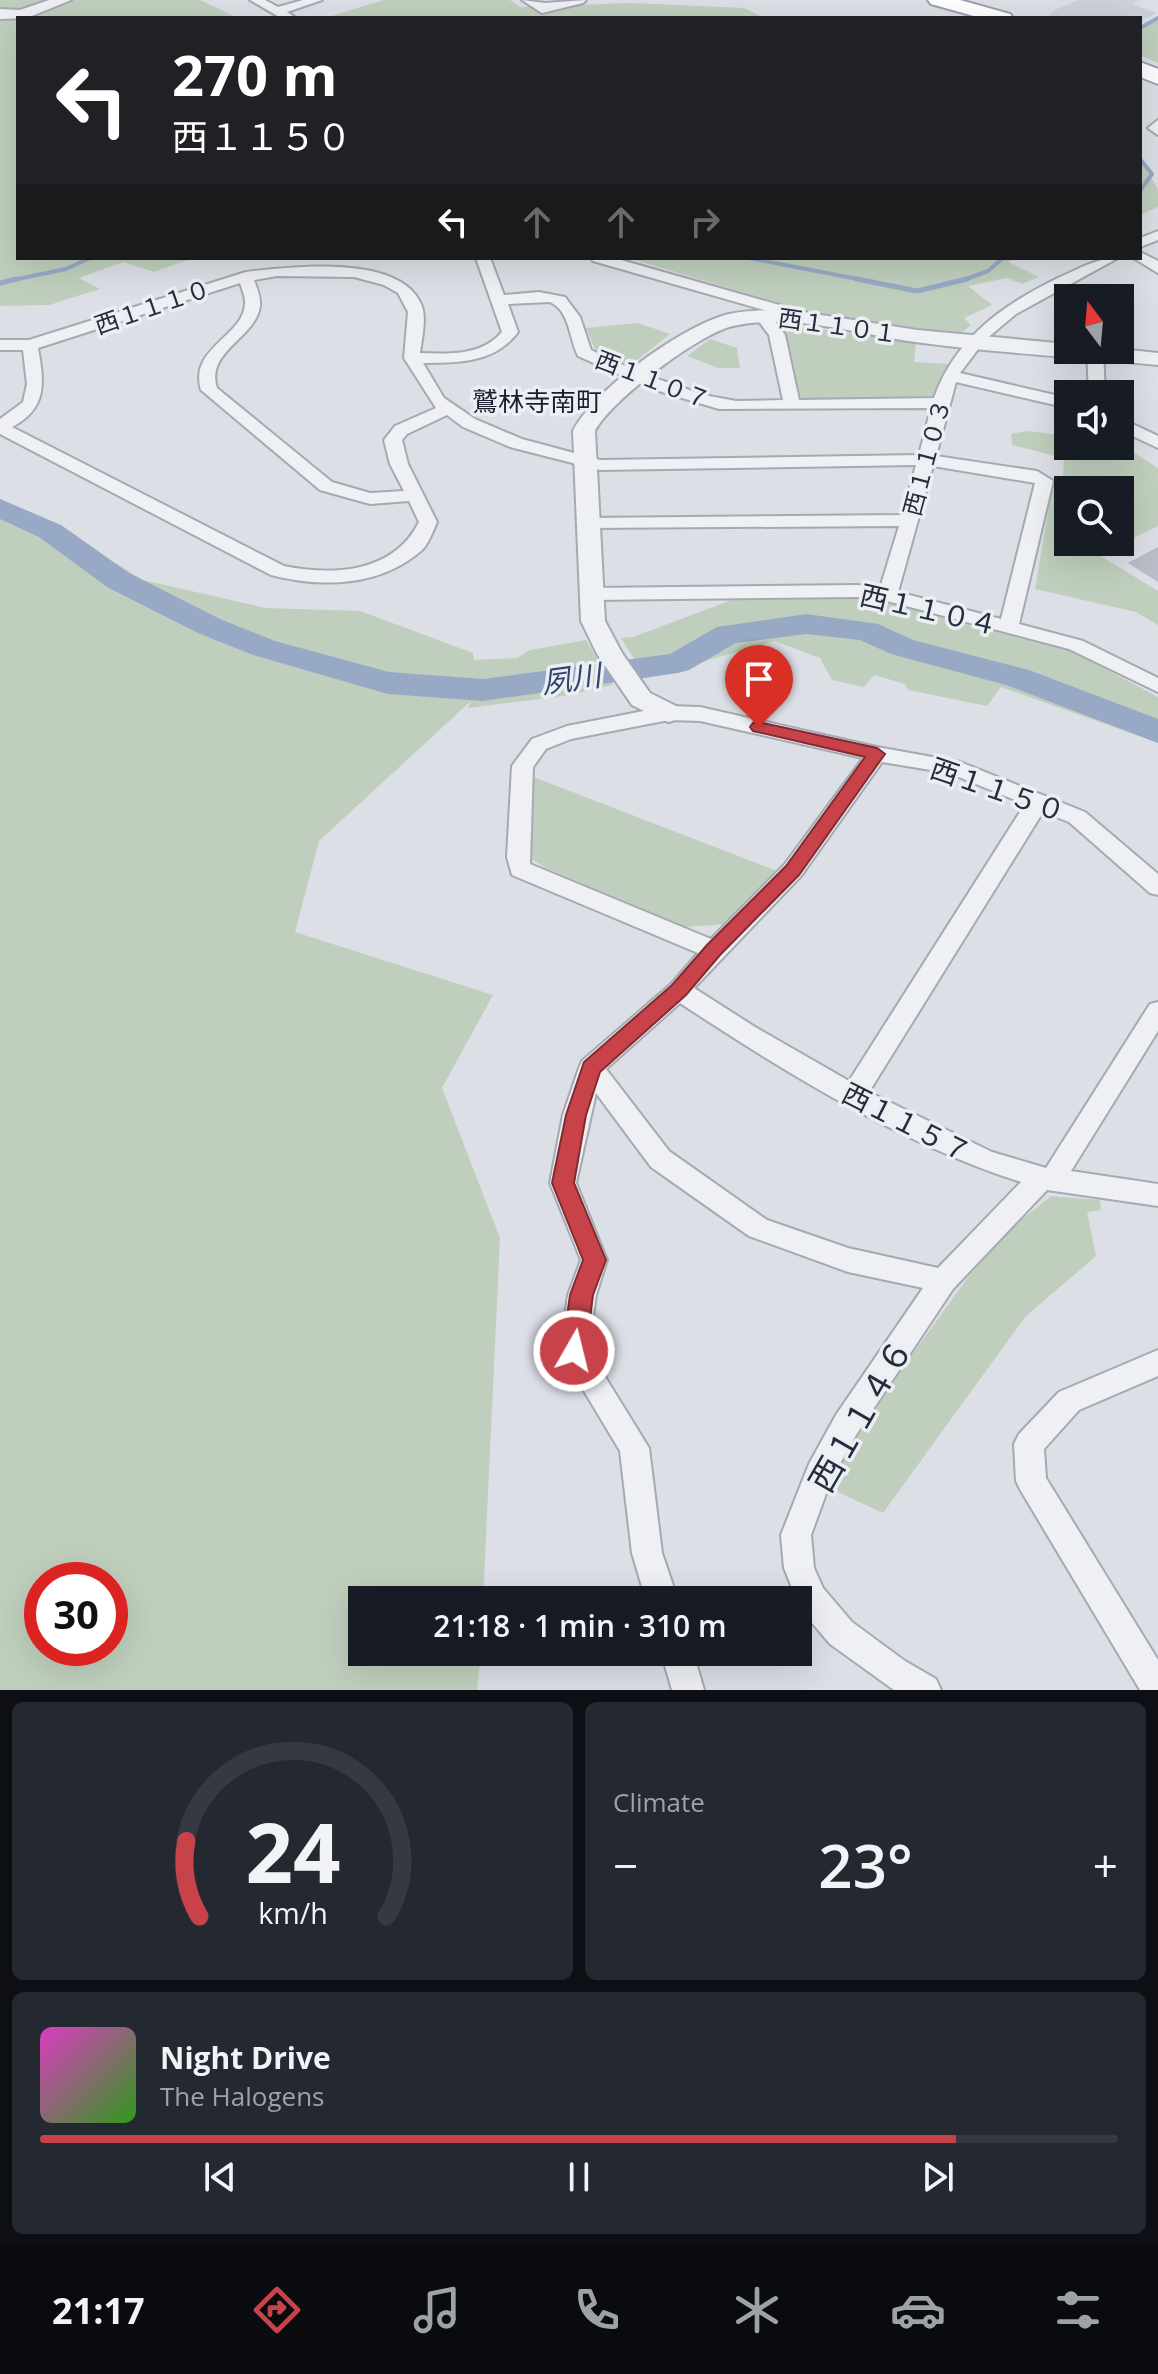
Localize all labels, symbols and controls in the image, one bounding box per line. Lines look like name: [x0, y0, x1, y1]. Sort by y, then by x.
text: 270 m: [172, 36, 338, 112]
icon: left: [40, 48, 144, 152]
text: 西１１５０: [172, 112, 352, 161]
icon: left: [431, 200, 475, 244]
icon: ahead: [515, 200, 559, 244]
icon: ahead: [599, 200, 643, 244]
icon: right: [683, 200, 727, 244]
street label: 西１１１０: [90, 271, 214, 341]
north arrow: [1054, 284, 1134, 364]
map controls: [1054, 284, 1134, 556]
street label: 西１１０１: [776, 300, 900, 350]
street label: 西１１０７: [591, 342, 715, 416]
button: sound: [1054, 380, 1134, 460]
district label: 鷲林寺南町: [472, 383, 602, 419]
street label: 西１１０３: [895, 395, 957, 519]
button: search: [1054, 476, 1134, 556]
street label: 西１１０４: [857, 575, 1001, 643]
pin: [725, 645, 793, 727]
water label: 夙川: [538, 653, 607, 702]
icon: arrive: [737, 657, 781, 701]
street label: 西１１５０: [926, 748, 1070, 830]
street label: 西１１５７: [836, 1073, 978, 1171]
position arrow: [532, 1309, 616, 1393]
street label: 西１１４６: [798, 1330, 922, 1500]
speed limit sign: 30: [24, 1562, 128, 1666]
text: 21:18 · 1 min · 310 m: [433, 1605, 727, 1646]
text: Climate: [613, 1784, 705, 1820]
text: 24: [245, 1794, 340, 1907]
text: 23°: [818, 1824, 913, 1906]
text: −: [613, 1835, 638, 1895]
text: +: [1093, 1835, 1118, 1895]
text: km/h: [258, 1893, 327, 1932]
text: Night Drive: [160, 2037, 331, 2078]
text: The Halogens: [160, 2078, 325, 2114]
icon: previous: [198, 2155, 242, 2199]
icon: pause: [557, 2155, 601, 2199]
icon: next: [916, 2155, 960, 2199]
icon: directions: [249, 2282, 305, 2338]
icon: music: [409, 2282, 465, 2338]
icon: phone: [569, 2282, 625, 2338]
icon: climate: [729, 2282, 785, 2338]
icon: car: [890, 2282, 946, 2338]
icon: filters: [1050, 2282, 1106, 2338]
text: 21:17: [52, 2286, 145, 2335]

